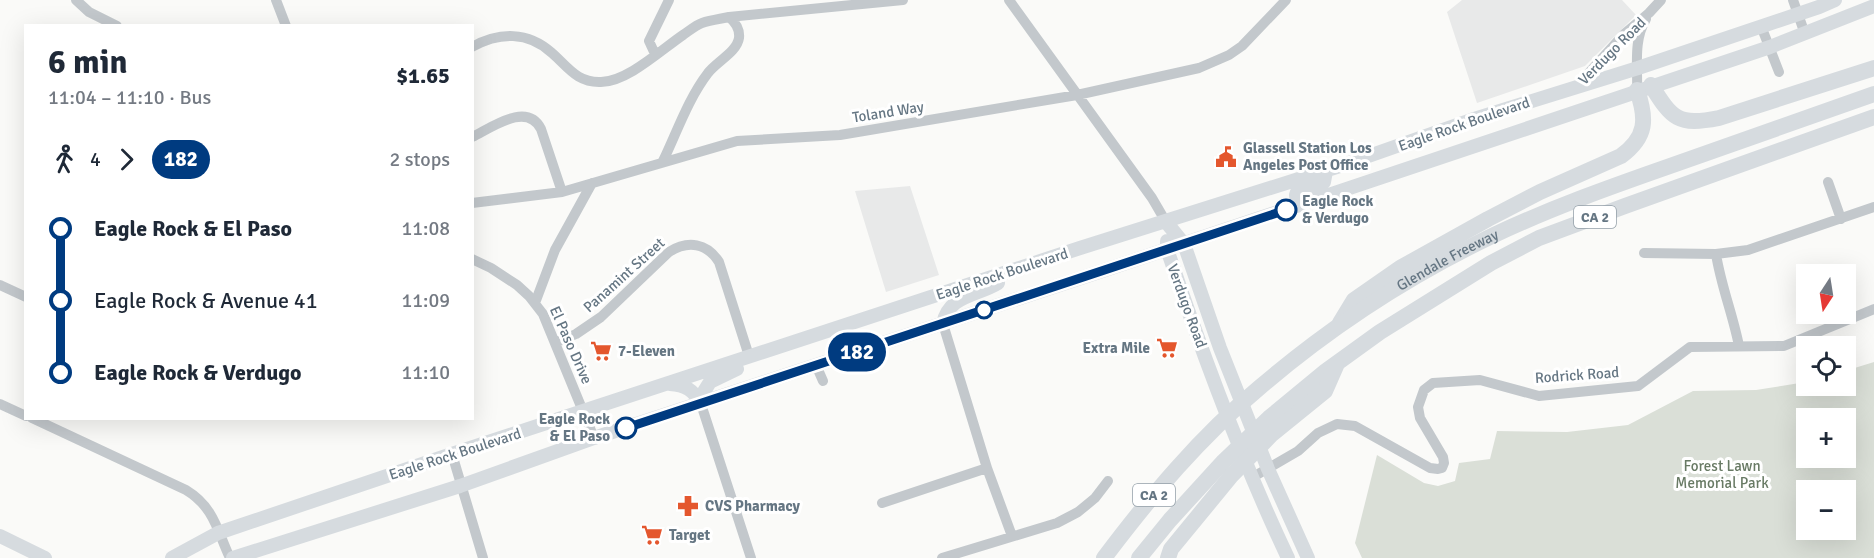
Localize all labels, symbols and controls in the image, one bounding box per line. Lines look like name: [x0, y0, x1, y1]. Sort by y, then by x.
street label: Verdugo Road: [1575, 13, 1650, 88]
text: 6 min: [48, 42, 128, 83]
text: $1.65: [396, 62, 450, 89]
text: 11:04 – 11:10 · Bus: [48, 85, 211, 110]
street label: Eagle Rock Boulevard: [1396, 93, 1532, 155]
street label: Toland Way: [851, 97, 925, 127]
place label: Glassell Station Los Angeles Post Office: [1243, 139, 1372, 174]
icon: walk: [48, 143, 81, 176]
icon: forward: [110, 143, 143, 176]
public building icon: Glassell Station Los Angeles Post Office: [1214, 145, 1238, 169]
text: 182: [164, 146, 198, 172]
text: 4: [90, 147, 101, 172]
text: 2 stops: [389, 147, 450, 172]
place label: Eagle Rock & Verdugo: [1302, 192, 1373, 227]
marker: Eagle Rock & Verdugo: [1275, 199, 1297, 221]
road number: CA 2: [1574, 206, 1616, 228]
text: Eagle Rock & El Paso: [94, 215, 292, 242]
text: 11:08: [401, 216, 450, 241]
street label: Glendale Freeway: [1393, 225, 1501, 295]
street label: Panamint Street: [580, 234, 668, 316]
street label: Eagle Rock Boulevard: [934, 244, 1070, 304]
street label: Verdugo Road: [1163, 262, 1211, 350]
north arrow: [1796, 264, 1856, 324]
map controls: [1796, 264, 1856, 540]
text: Eagle Rock & Avenue 41: [94, 287, 318, 314]
text: 11:09: [401, 288, 450, 313]
unlabelled marker: [975, 301, 993, 319]
street label: El Paso Drive: [546, 303, 596, 387]
line badge: 182: [822, 332, 892, 372]
supermarket icon: Extra Mile: [1155, 336, 1179, 360]
button: locate: [1796, 336, 1856, 396]
supermarket icon: 7-Eleven: [589, 339, 613, 363]
text: 182: [840, 339, 874, 365]
place label: Extra Mile: [1082, 339, 1150, 357]
place label: 7-Eleven: [618, 342, 675, 360]
text: Eagle Rock & Verdugo: [94, 359, 302, 386]
text: 11:10: [401, 360, 450, 385]
street label: Rodrick Road: [1534, 363, 1620, 387]
button: +: [1796, 408, 1856, 468]
place label: Eagle Rock & El Paso: [539, 410, 610, 445]
marker: Eagle Rock & El Paso: [615, 417, 637, 439]
street label: Eagle Rock Boulevard: [387, 424, 523, 484]
park label: Forest Lawn Memorial Park: [1675, 457, 1769, 492]
button: −: [1796, 480, 1856, 540]
road number: CA 2: [1133, 484, 1175, 506]
pharmacy icon: CVS Pharmacy: [676, 494, 700, 518]
place label: CVS Pharmacy: [705, 497, 801, 515]
supermarket icon: Target: [640, 523, 664, 547]
place label: Target: [669, 526, 711, 544]

